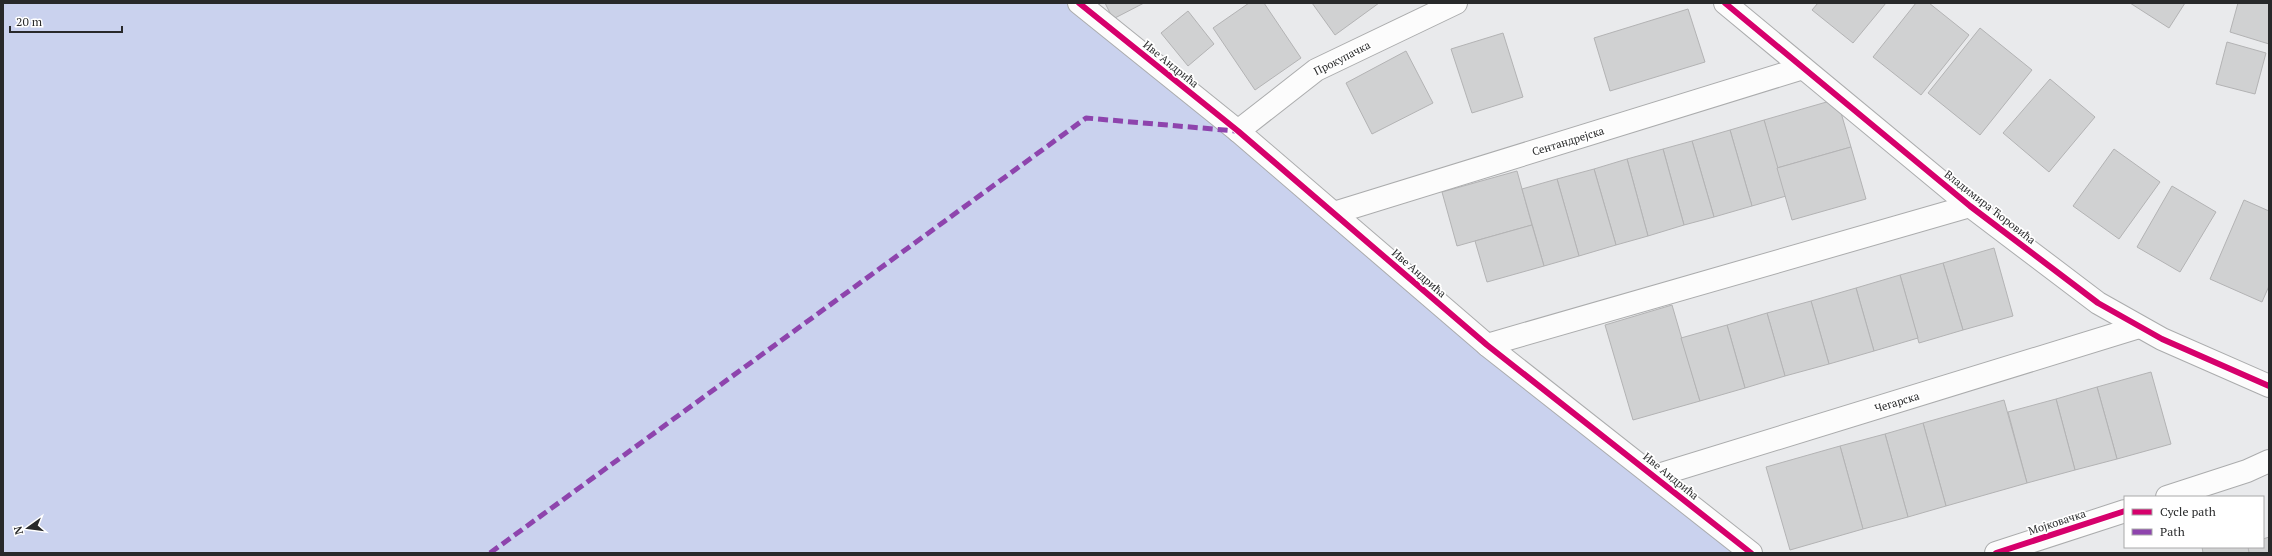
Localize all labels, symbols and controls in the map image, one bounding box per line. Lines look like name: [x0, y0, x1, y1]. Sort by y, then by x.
scale bar: [10, 8, 122, 34]
text: 20 m: [16, 14, 43, 29]
street label: Иве Андрића: [1140, 37, 1202, 91]
street label: Прокупачка: [1311, 38, 1373, 78]
street label: Сентандрејска: [1530, 123, 1606, 159]
street label: Владимира Ћоровића: [1942, 167, 2039, 247]
street label: Иве Андрића: [1389, 246, 1449, 301]
street label: Чегарска: [1873, 388, 1921, 415]
street label: Иве Андрића: [1640, 449, 1702, 503]
legend: [2124, 496, 2264, 548]
text: Cycle path: [2160, 504, 2216, 519]
street label: Мојковачка: [2026, 506, 2088, 538]
north arrow: [8, 508, 48, 548]
text: N: [10, 524, 26, 536]
text: Path: [2160, 524, 2185, 539]

